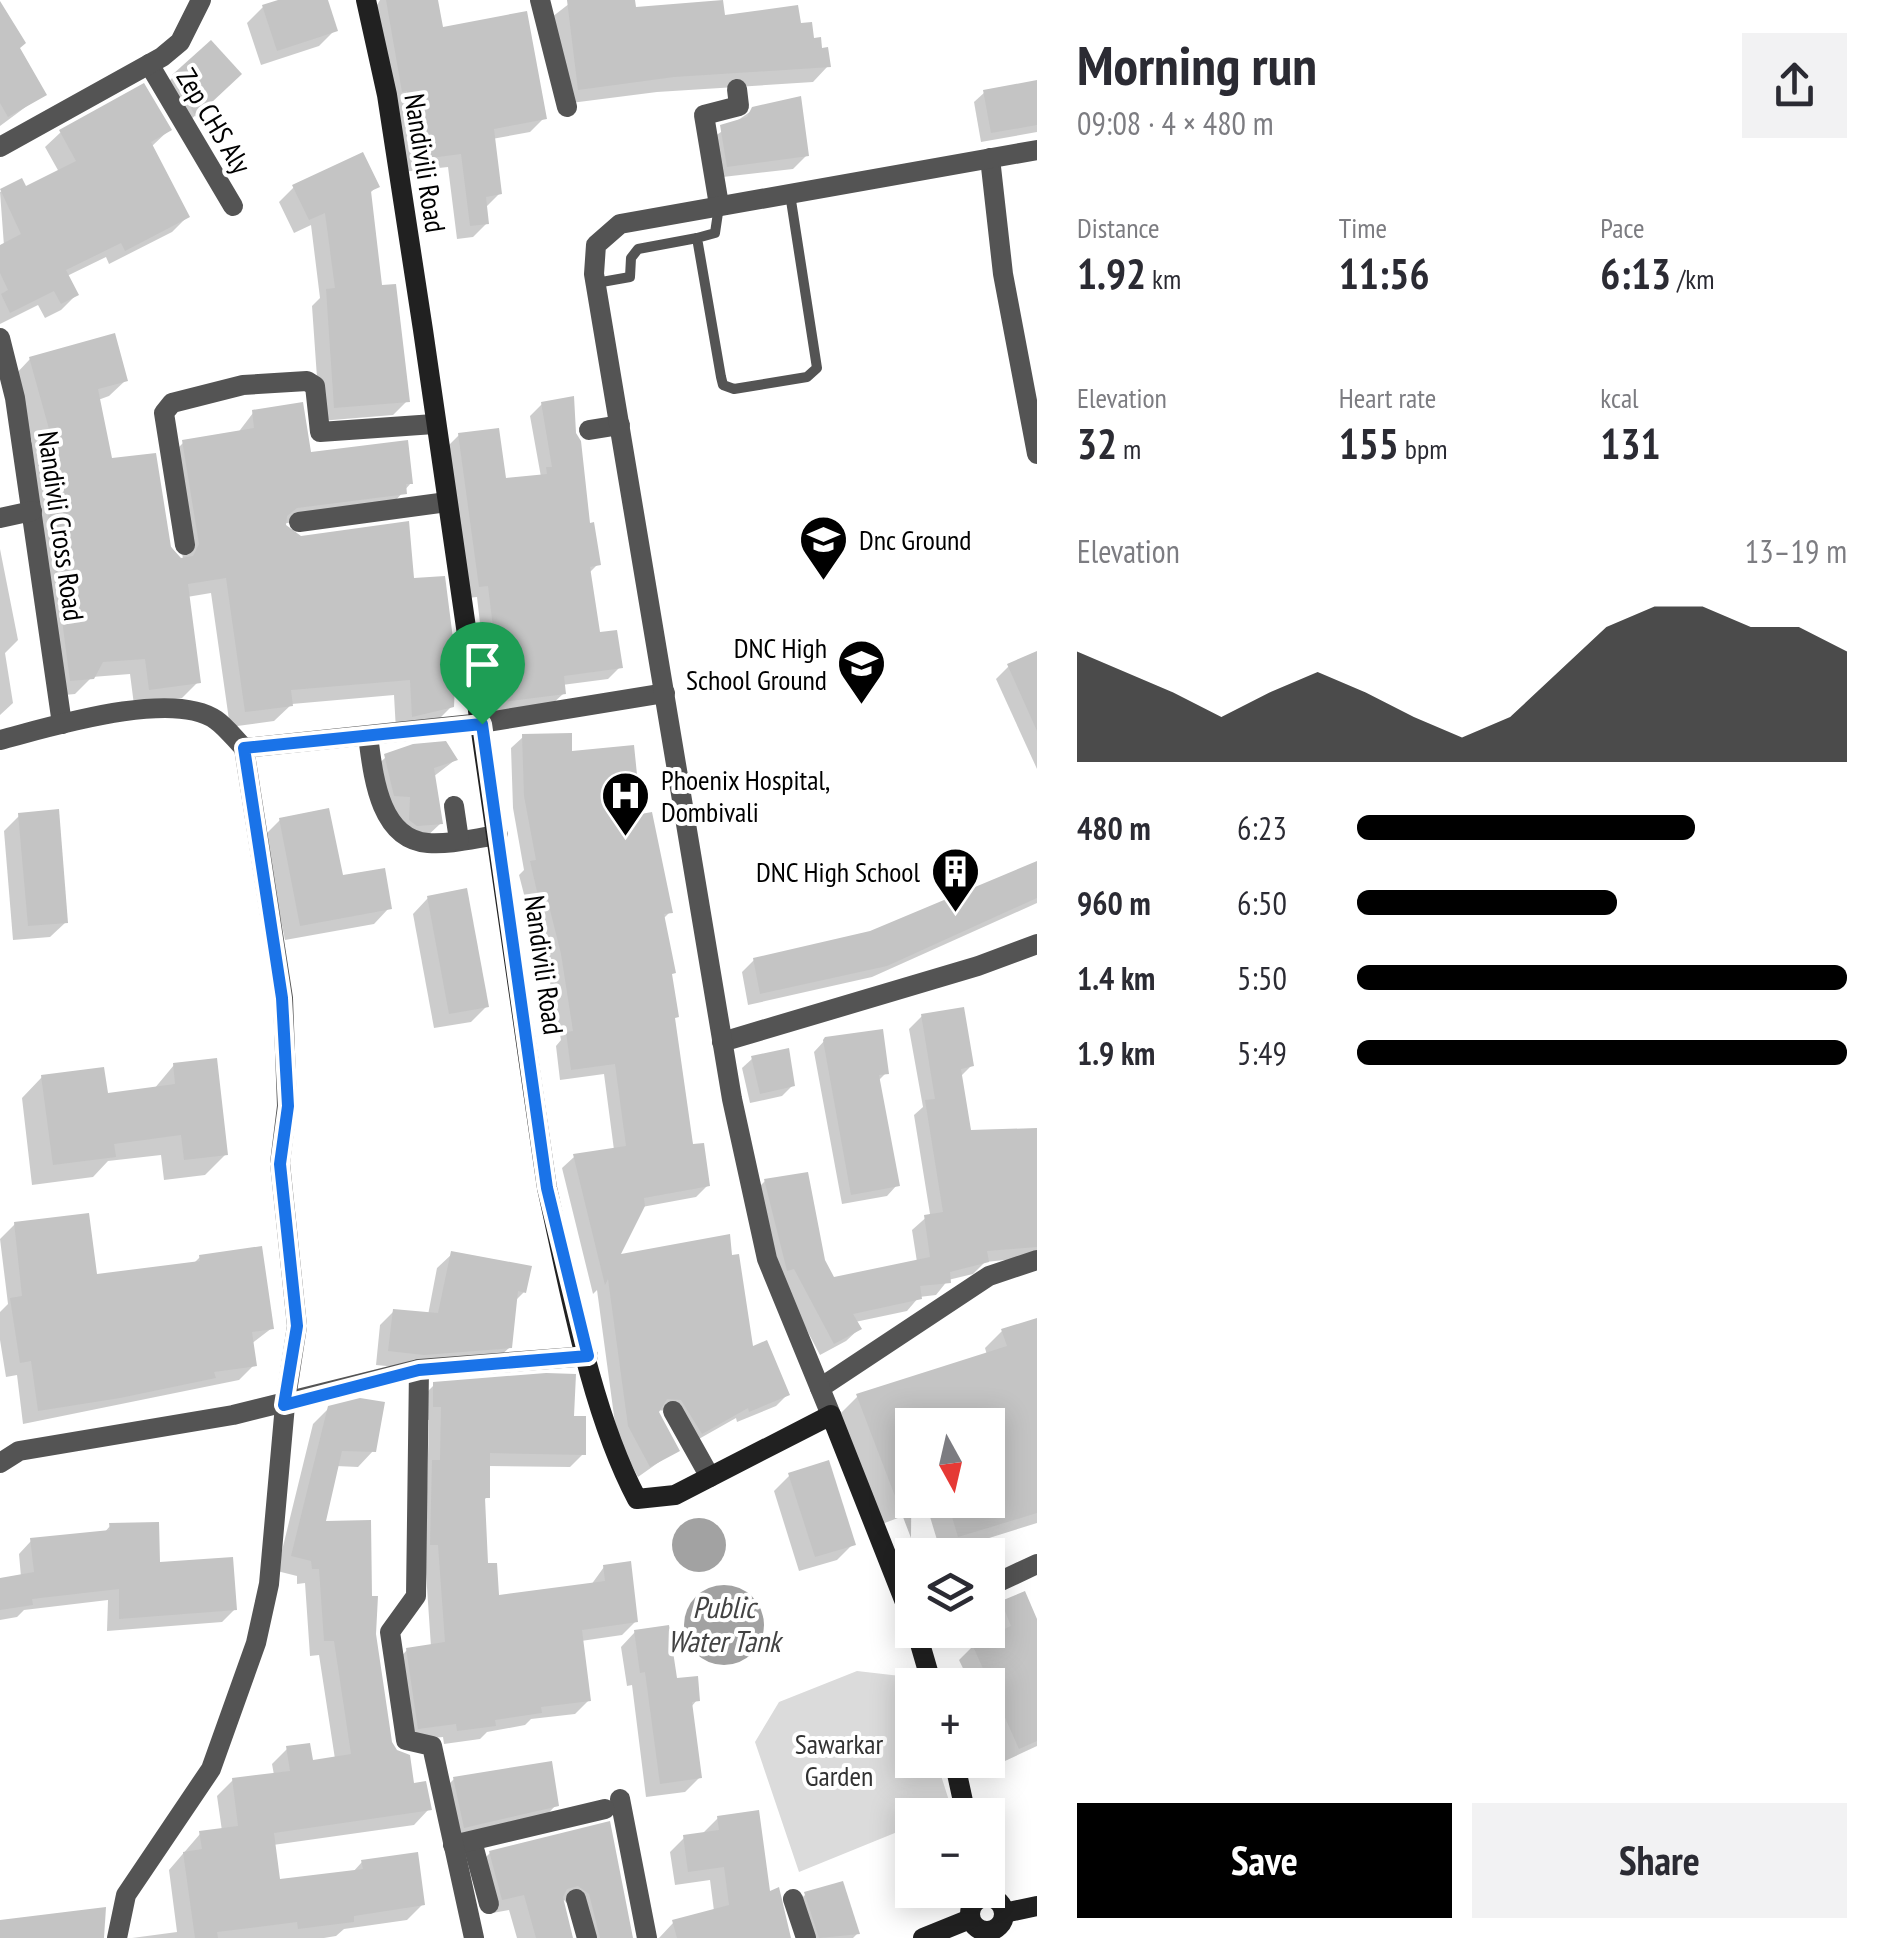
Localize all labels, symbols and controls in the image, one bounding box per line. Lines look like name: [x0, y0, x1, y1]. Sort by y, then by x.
text: Morning run: [1077, 29, 1317, 100]
button: share: [1742, 33, 1847, 138]
street label: Zep CHS Aly: [169, 61, 260, 180]
street label: Nandivili Road: [396, 91, 455, 235]
text: 09:08 · 4 × 480 m: [1077, 102, 1274, 144]
text: Distance: [1077, 209, 1160, 246]
text: Time: [1339, 209, 1387, 246]
text: Pace: [1600, 209, 1644, 246]
text: 1.92: [1077, 246, 1146, 301]
text: 11:56: [1339, 246, 1430, 301]
text: 6:13: [1600, 246, 1671, 301]
text: km: [1146, 260, 1181, 297]
text: /km: [1671, 260, 1714, 297]
text: Elevation: [1077, 379, 1167, 416]
text: Heart rate: [1339, 379, 1436, 416]
text: kcal: [1600, 379, 1639, 416]
text: 32: [1077, 416, 1117, 471]
text: 155: [1339, 416, 1399, 471]
text: 131: [1600, 416, 1661, 471]
street label: Nandivli Cross Road: [30, 429, 93, 623]
text: m: [1117, 430, 1141, 467]
text: bpm: [1399, 430, 1447, 467]
school or university icon: Dnc Ground: [798, 514, 850, 582]
place label: Dnc Ground: [859, 521, 971, 558]
text: Elevation: [1077, 530, 1180, 572]
text: 13–19 m: [1745, 530, 1847, 572]
pin: [440, 622, 525, 725]
place label: DNC High School Ground: [686, 629, 827, 698]
icon: arrive: [455, 637, 510, 692]
school or university icon: DNC High School Ground: [836, 638, 888, 706]
place label: Phoenix Hospital, Dombivali: [661, 761, 830, 830]
hospital icon: Phoenix Hospital, Dombivali: [600, 770, 652, 838]
text: 480 m: [1077, 807, 1151, 849]
text: 6:23: [1237, 807, 1287, 849]
building icon: DNC High School: [929, 846, 981, 914]
place label: DNC High School: [756, 853, 920, 890]
text: 960 m: [1077, 882, 1151, 924]
text: 6:50: [1237, 882, 1287, 924]
street label: Nandivili Road: [516, 893, 573, 1037]
text: 1.4 km: [1077, 957, 1155, 999]
text: 5:50: [1237, 957, 1287, 999]
text: 1.9 km: [1077, 1032, 1155, 1074]
text: 5:49: [1237, 1032, 1287, 1074]
north arrow: [895, 1408, 1005, 1518]
map controls: [895, 1408, 1005, 1908]
button: layers: [895, 1538, 1005, 1648]
water label: Public Water Tank: [667, 1587, 784, 1660]
button: +: [895, 1668, 1005, 1778]
park label: Sawarkar Garden: [795, 1725, 883, 1794]
button: −: [895, 1798, 1005, 1908]
button: Save: [1077, 1803, 1452, 1918]
button: Share: [1472, 1803, 1847, 1918]

